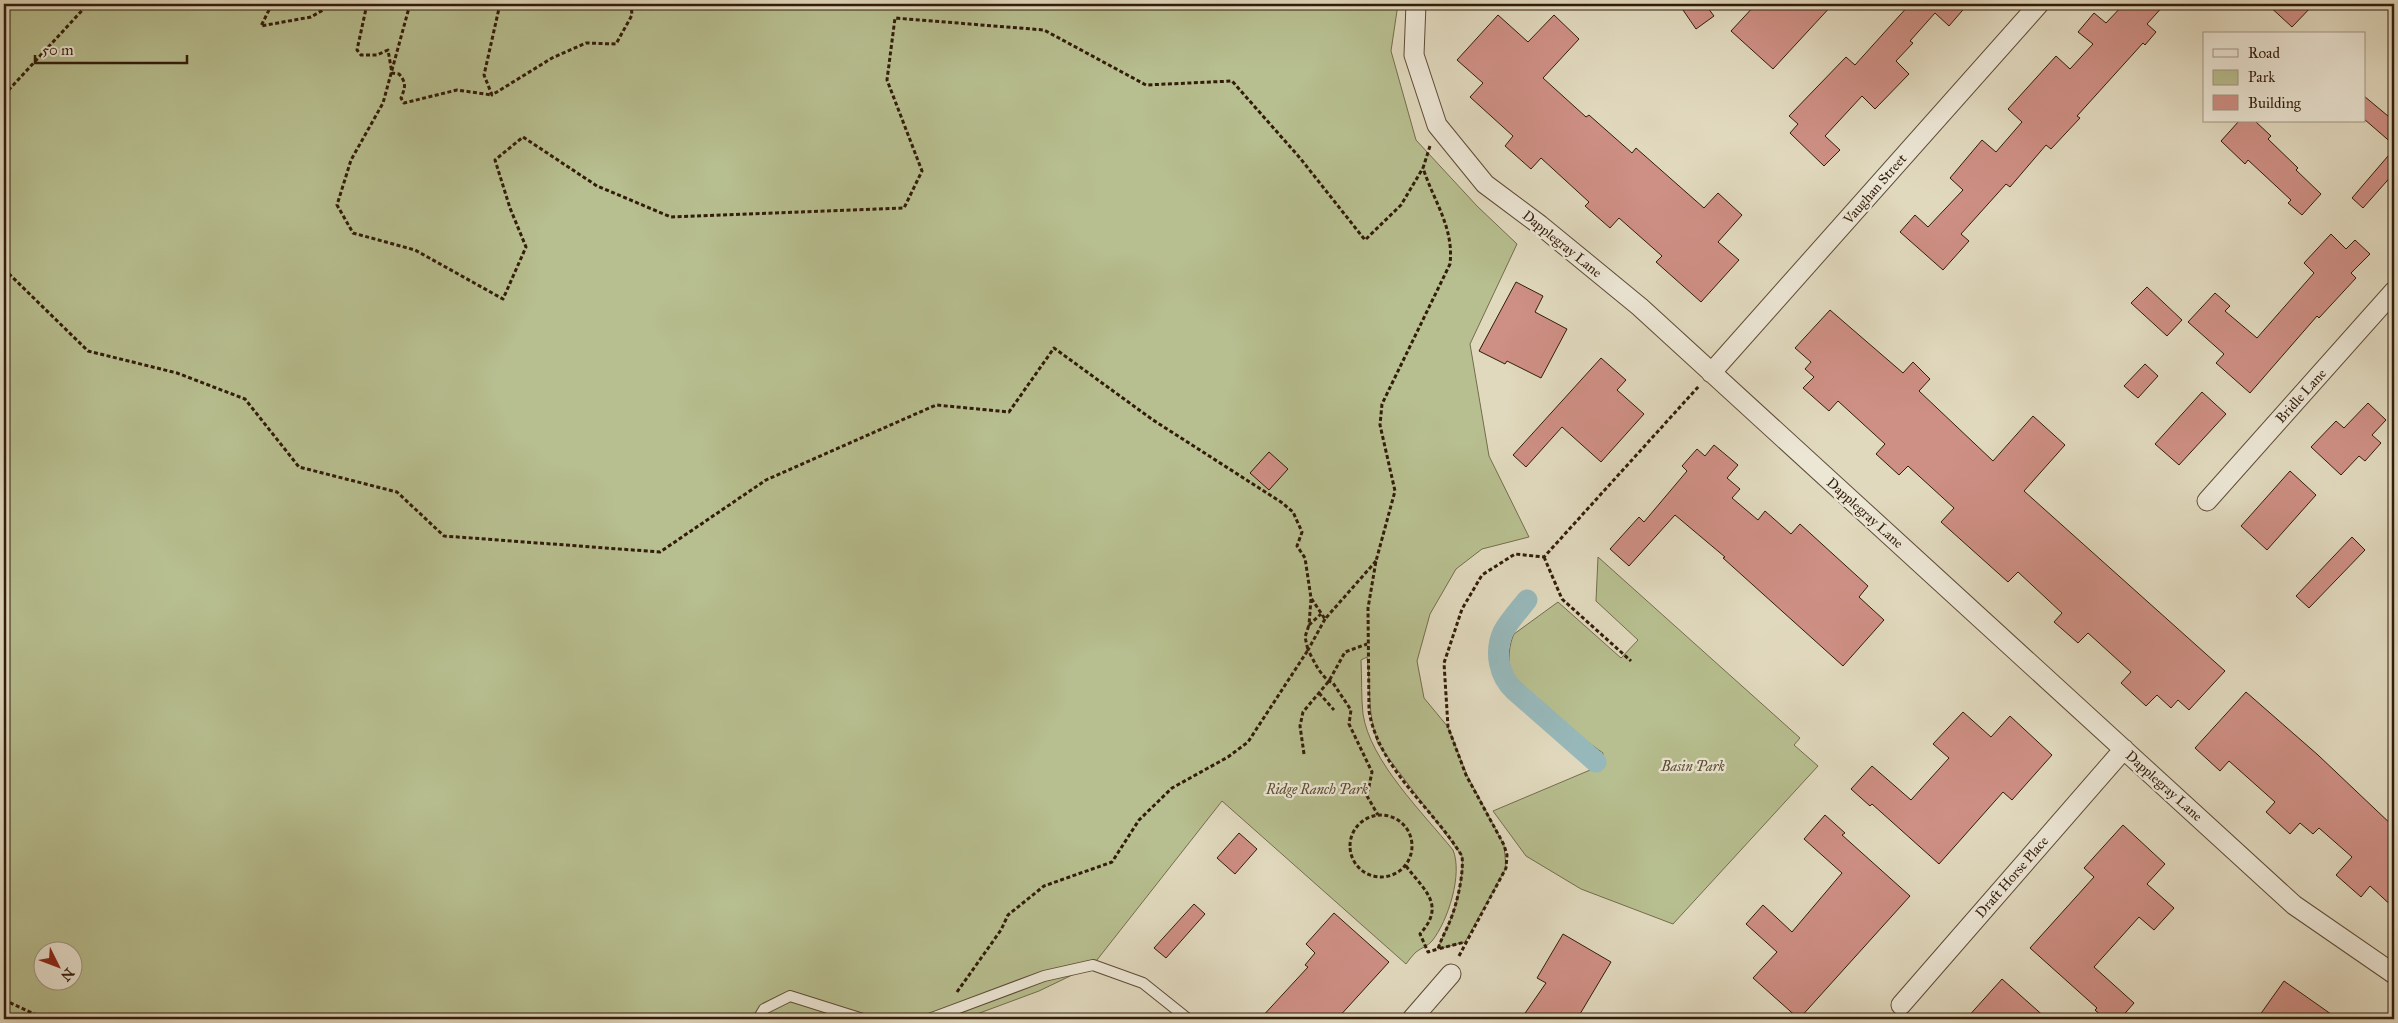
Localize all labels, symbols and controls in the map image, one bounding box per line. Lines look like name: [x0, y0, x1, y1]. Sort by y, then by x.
scale bar: [35, 32, 188, 64]
legend: [2203, 32, 2366, 122]
text: 50 m: [42, 41, 74, 59]
text: Road: [2248, 44, 2280, 62]
text: Park: [2248, 68, 2275, 86]
text: Building: [2248, 94, 2302, 112]
street label: Vaughan Street: [1839, 150, 1910, 228]
street label: Dapplegray Lane: [1519, 207, 1605, 281]
street label: Bridle Lane: [2272, 365, 2330, 427]
street label: Dapplegray Lane: [1823, 474, 1907, 552]
street label: Dapplegray Lane: [2122, 747, 2206, 825]
park label: Basin Park: [1660, 758, 1726, 775]
park label: Ridge Ranch Park: [1265, 781, 1369, 798]
street label: Draft Horse Place: [1972, 833, 2052, 921]
north arrow: [32, 940, 82, 990]
text: N: [57, 964, 78, 985]

